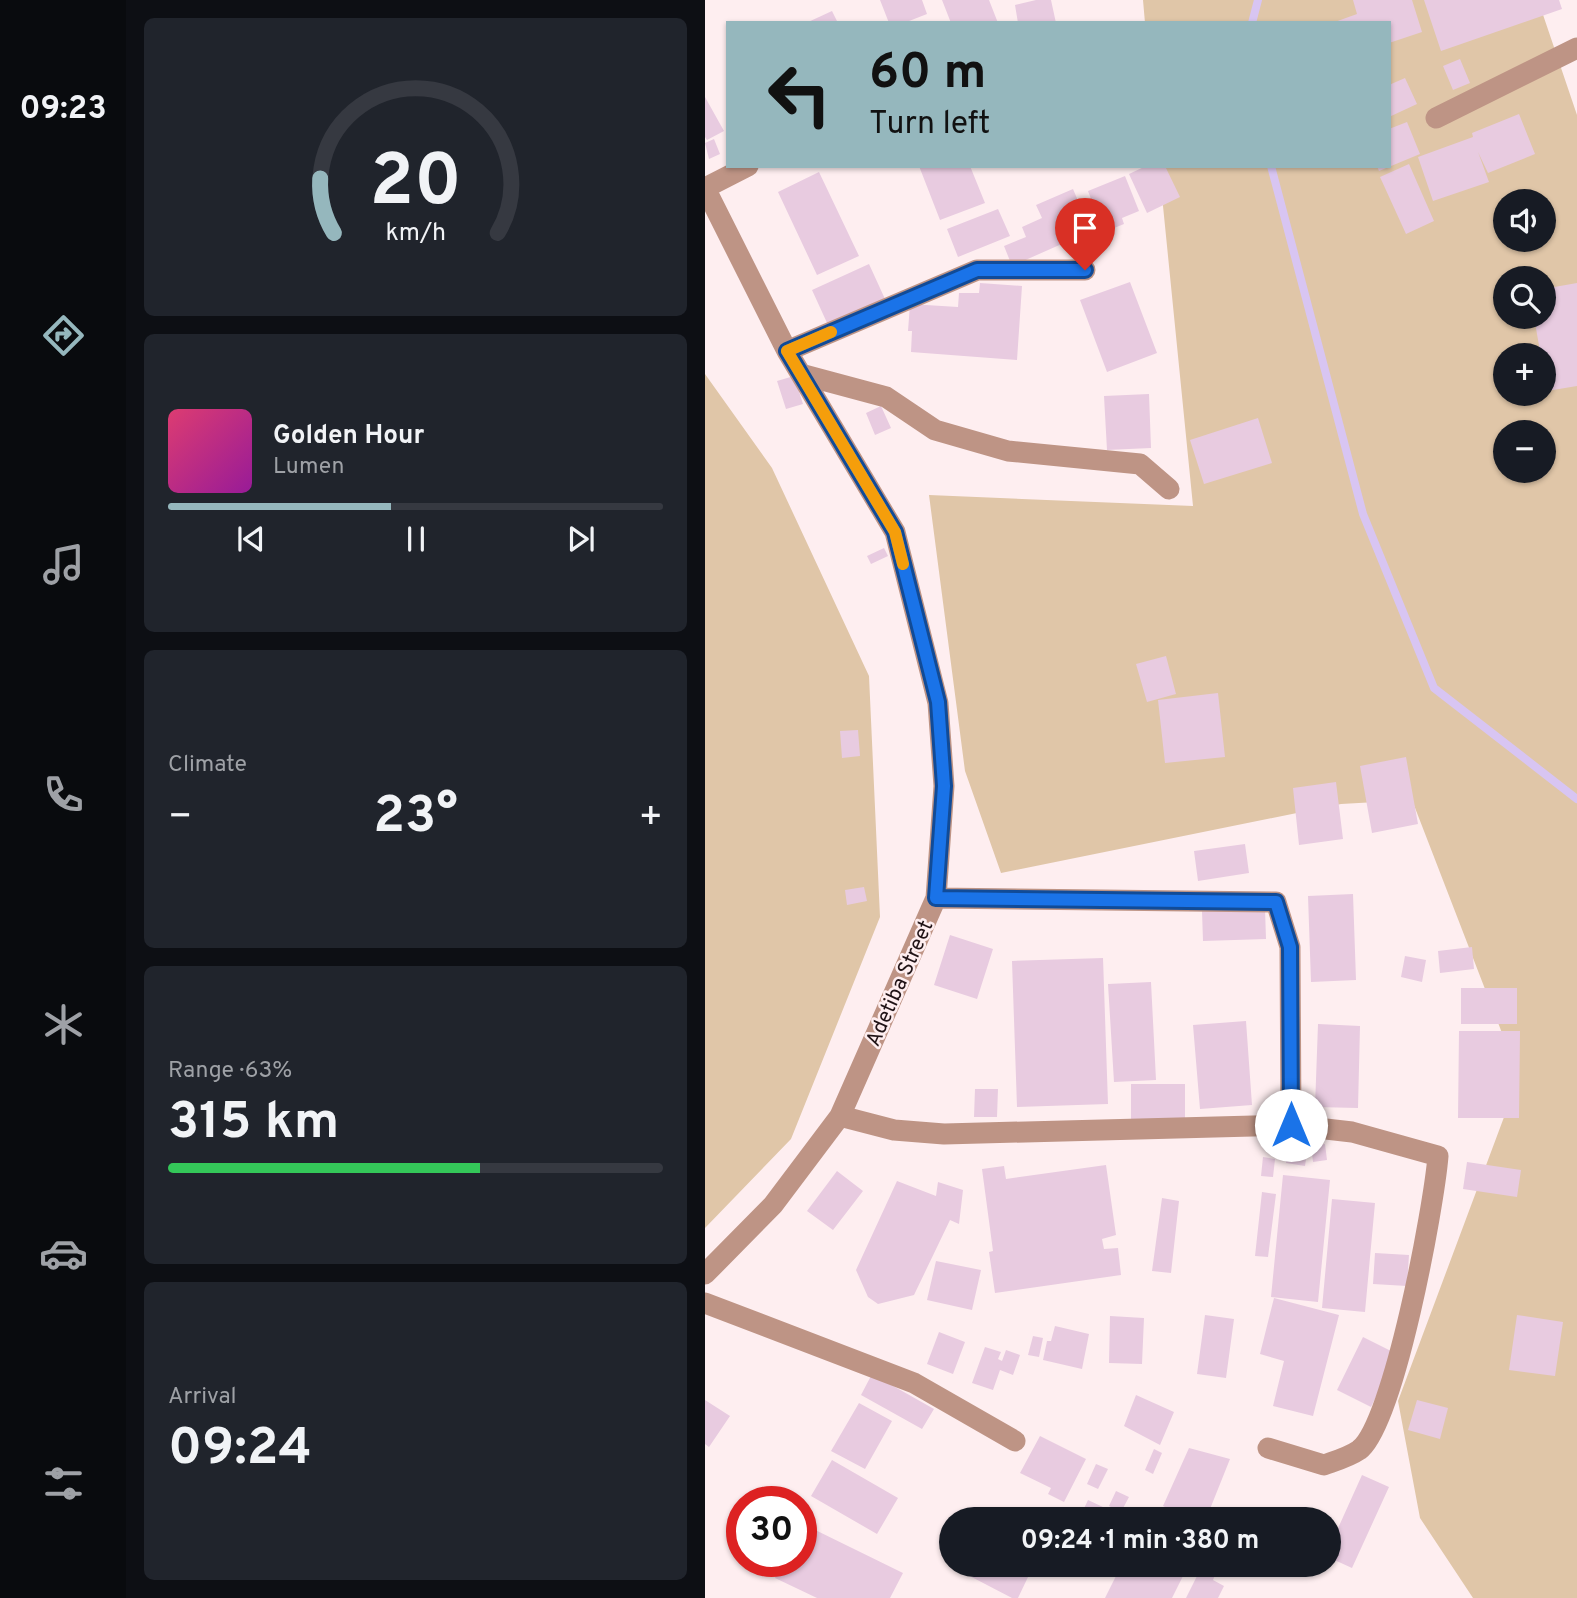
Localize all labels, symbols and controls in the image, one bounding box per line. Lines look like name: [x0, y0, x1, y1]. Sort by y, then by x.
text: 60 m: [869, 44, 987, 106]
icon: left: [754, 49, 845, 140]
text: 09:23: [19, 90, 107, 130]
text: Turn left: [869, 105, 990, 145]
text: 20: [369, 139, 462, 231]
map controls: [1493, 189, 1556, 483]
button: sound: [1493, 189, 1556, 252]
pin: [1055, 198, 1115, 270]
icon: arrive: [1066, 209, 1104, 247]
text: km/h: [385, 218, 446, 250]
button: search: [1493, 266, 1556, 329]
icon: directions: [39, 311, 88, 360]
button: +: [1493, 343, 1556, 406]
text: Golden Hour: [273, 420, 424, 453]
button: −: [1493, 420, 1556, 483]
text: Lumen: [273, 453, 344, 482]
icon: previous: [232, 520, 270, 558]
icon: pause: [397, 520, 435, 558]
icon: next: [562, 520, 600, 558]
icon: music: [39, 540, 88, 589]
text: Climate: [168, 751, 247, 780]
icon: phone: [39, 770, 88, 819]
text: 23°: [373, 785, 458, 851]
text: −: [168, 794, 193, 843]
text: +: [638, 794, 663, 843]
street label: Adetiba Street: [860, 916, 940, 1051]
icon: climate: [39, 1000, 88, 1049]
text: Range · 63%: [168, 1057, 292, 1086]
position arrow: [1254, 1088, 1328, 1162]
text: 315 km: [168, 1091, 339, 1157]
icon: car: [39, 1229, 88, 1278]
text: Arrival: [168, 1383, 237, 1412]
text: 09:24: [168, 1417, 312, 1483]
icon: filters: [39, 1459, 88, 1508]
speed limit sign: 30: [726, 1486, 817, 1577]
text: 09:24 · 1 min · 380 m: [1021, 1525, 1259, 1558]

